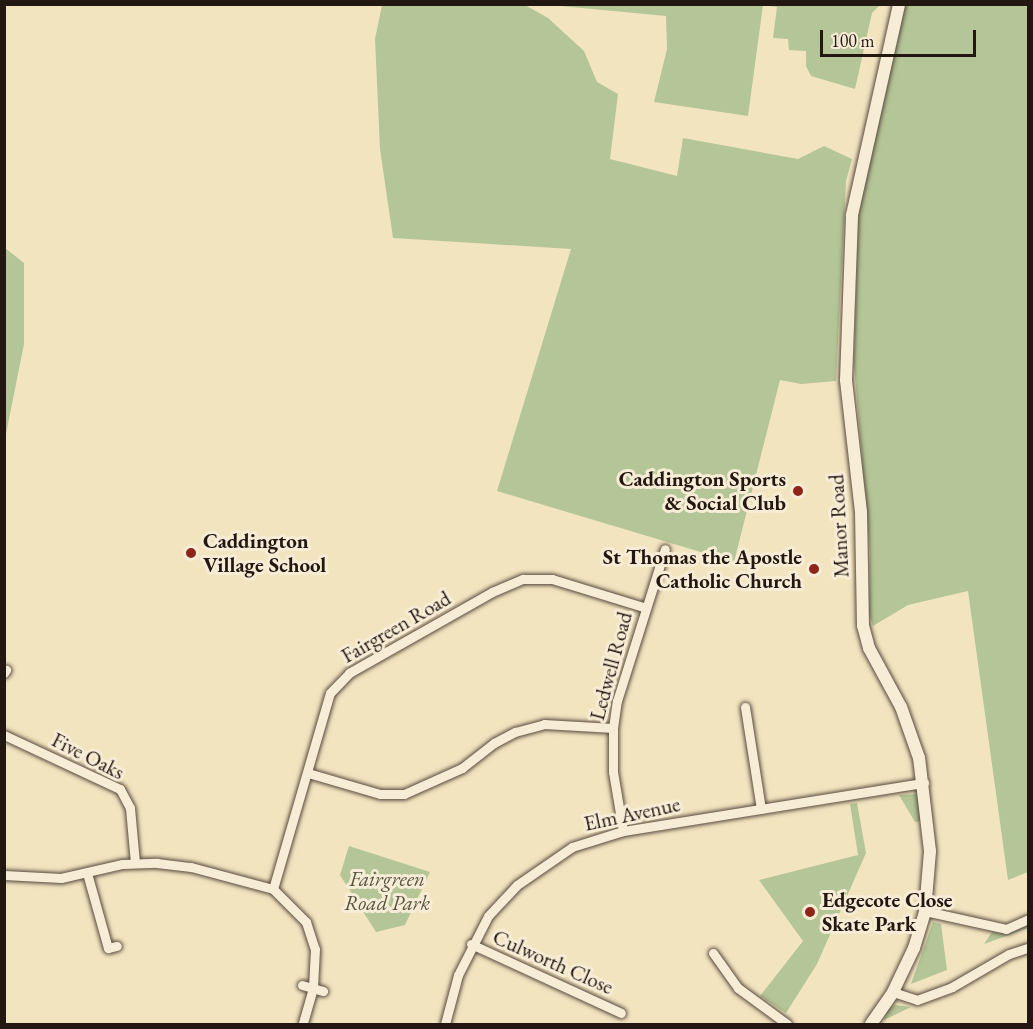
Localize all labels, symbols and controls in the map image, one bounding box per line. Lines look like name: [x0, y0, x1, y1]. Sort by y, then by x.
scale bar: [823, 18, 979, 56]
text: 100 m: [831, 29, 875, 52]
place label: Caddington Sports & Social Club: [619, 466, 786, 516]
street label: Manor Road: [824, 474, 854, 578]
marker: Caddington Sports & Social Club: [791, 484, 805, 498]
place label: Caddington Village School: [203, 528, 326, 578]
place label: St Thomas the Apostle Catholic Church: [603, 544, 802, 594]
marker: Caddington Village School: [184, 546, 198, 560]
marker: St Thomas the Apostle Catholic Church: [807, 562, 821, 576]
street label: Fairgreen Road: [337, 586, 455, 668]
street label: Ledwell Road: [584, 609, 638, 723]
street label: Five Oaks: [48, 727, 128, 785]
street label: Elm Avenue: [582, 792, 682, 836]
park label: Fairgreen Road Park: [344, 866, 430, 916]
place label: Edgecote Close Skate Park: [822, 887, 953, 937]
marker: Edgecote Close Skate Park: [803, 905, 817, 919]
street label: Culworth Close: [489, 924, 617, 1000]

